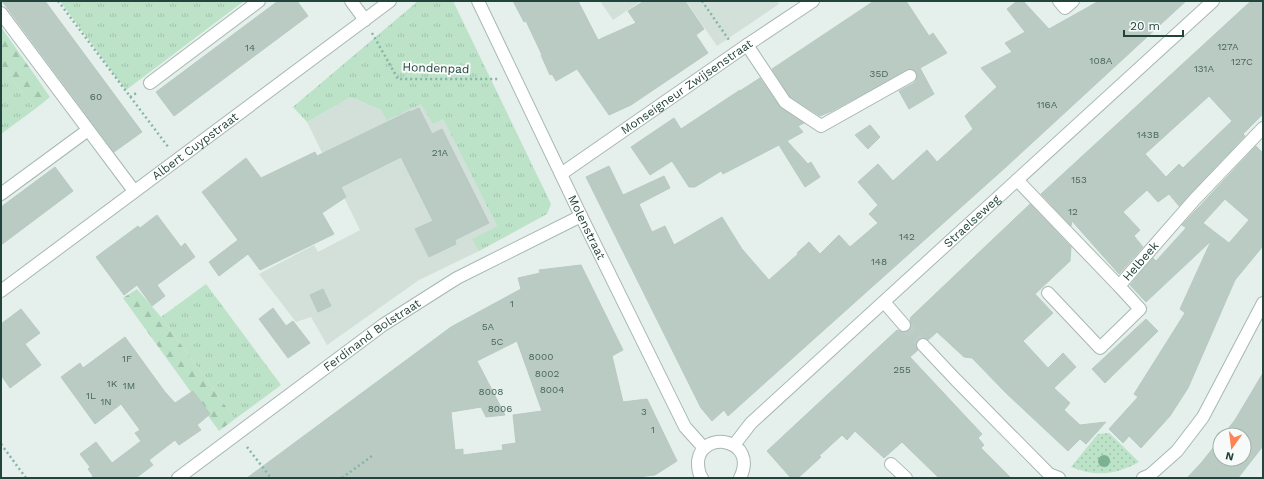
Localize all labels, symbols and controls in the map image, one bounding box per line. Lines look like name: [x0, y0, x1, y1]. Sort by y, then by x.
scale bar: [1124, 12, 1183, 38]
text: 20 m: [1130, 19, 1160, 33]
street label: Monseigneur Zwijsenstraat: [618, 36, 755, 137]
house number: 127A: [1217, 41, 1239, 52]
house number: 14: [245, 42, 255, 53]
house number: 108A: [1090, 55, 1113, 66]
house number: 127C: [1231, 56, 1253, 67]
street label: Hondenpad: [402, 60, 470, 76]
house number: 131A: [1194, 63, 1215, 74]
house number: 35D: [870, 68, 888, 79]
house number: 60: [90, 91, 102, 102]
house number: 116A: [1037, 99, 1058, 110]
street label: Albert Cuypstraat: [149, 110, 241, 183]
house number: 143B: [1137, 129, 1159, 140]
house number: 21A: [432, 147, 449, 158]
house number: 153: [1071, 174, 1087, 185]
street label: Straelseweg: [941, 192, 1003, 250]
street label: Molenstraat: [565, 193, 608, 262]
house number: 12: [1068, 206, 1078, 217]
house number: 142: [899, 231, 915, 242]
street label: Helbeek: [1120, 239, 1162, 284]
house number: 148: [871, 256, 887, 267]
street label: Ferdinand Bolstraat: [321, 296, 423, 374]
house number: 1: [510, 298, 514, 309]
house number: 5A: [482, 321, 495, 332]
house number: 5C: [491, 336, 503, 347]
house number: 8000: [529, 351, 553, 362]
house number: 1F: [122, 353, 132, 364]
house number: 255: [893, 364, 911, 375]
house number: 8002: [535, 368, 559, 379]
house number: 1K: [107, 378, 118, 389]
house number: 1M: [123, 380, 135, 391]
house number: 8004: [540, 384, 564, 395]
house number: 8008: [479, 386, 503, 397]
house number: 1L: [86, 390, 96, 401]
house number: 1N: [100, 396, 112, 407]
house number: 8006: [488, 403, 512, 414]
house number: 3: [641, 406, 647, 417]
house number: 1: [651, 424, 655, 435]
north arrow: [1212, 427, 1252, 467]
text: N: [1224, 449, 1235, 464]

